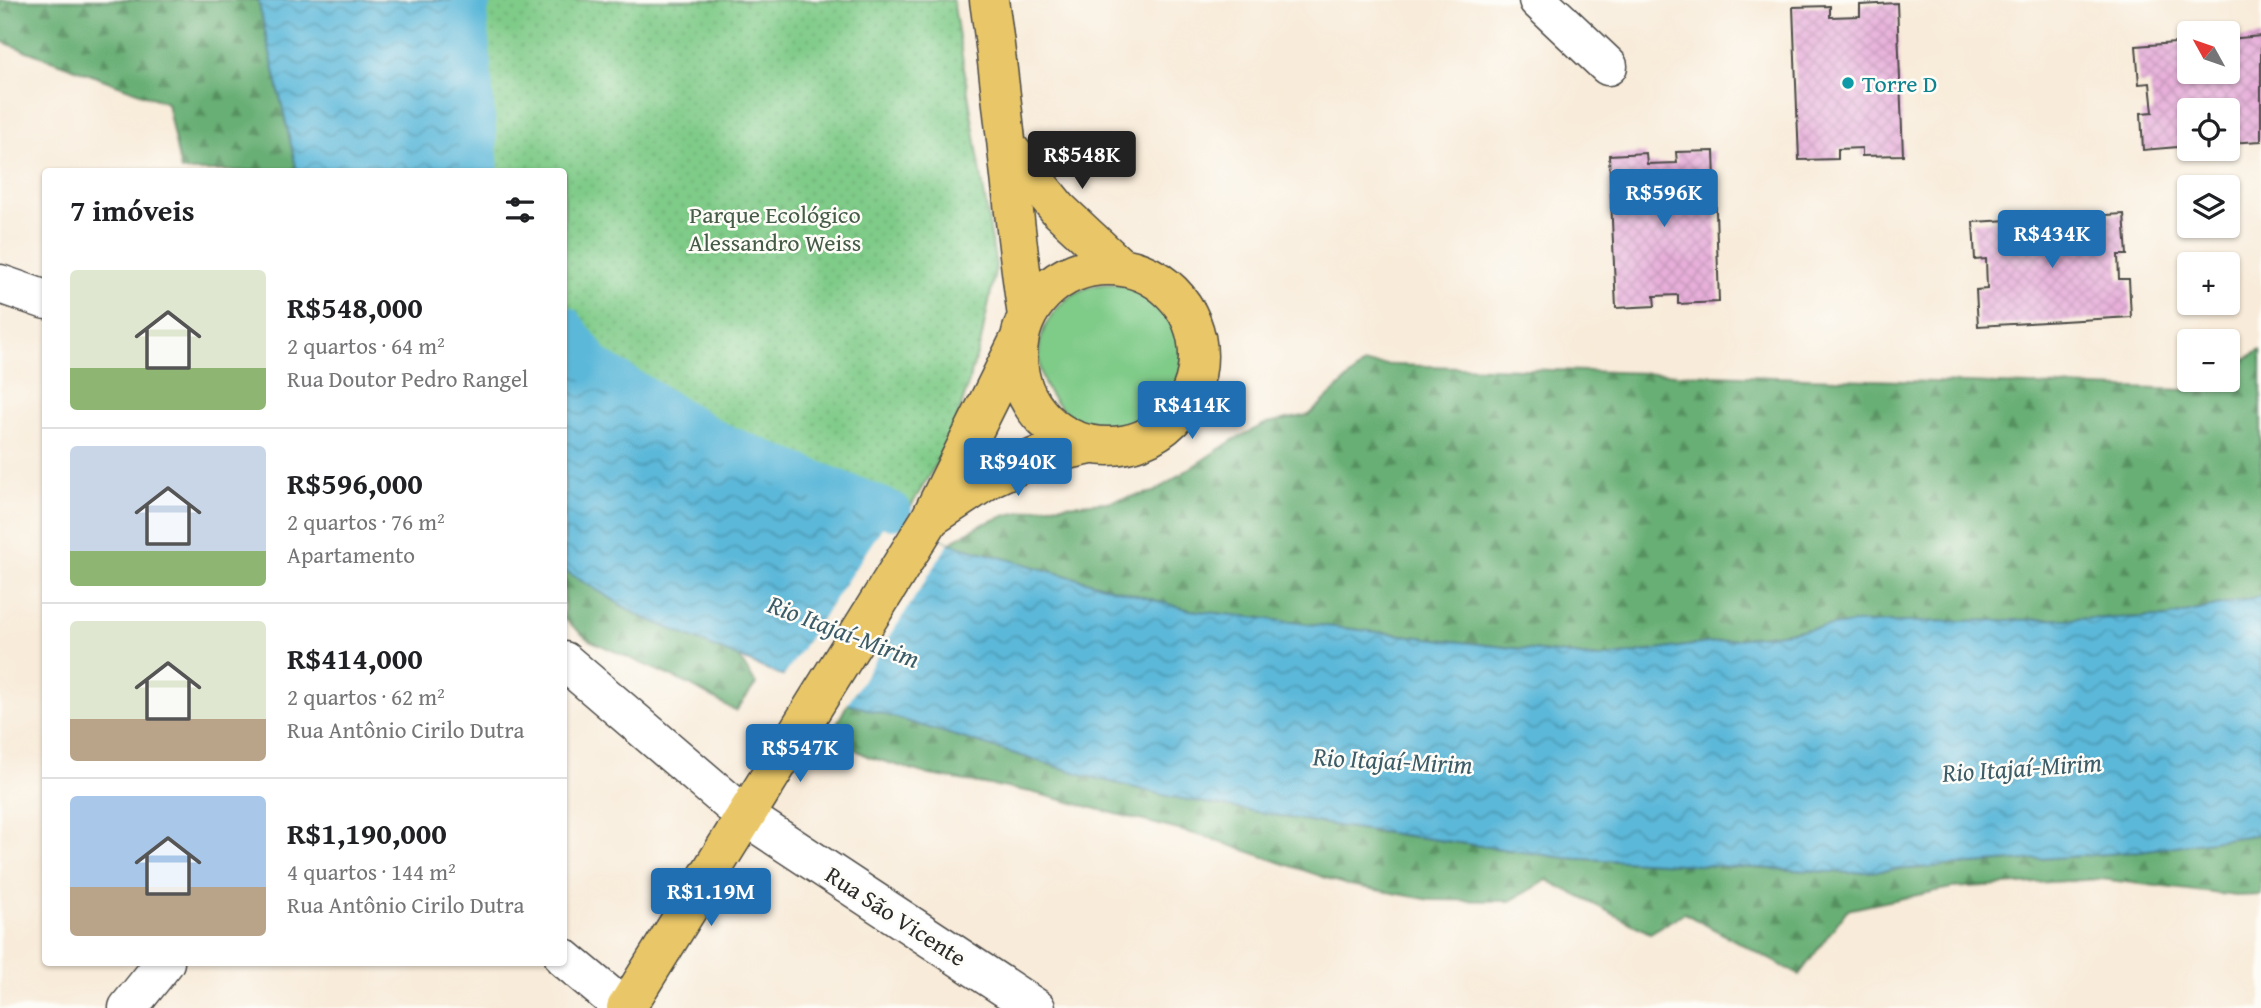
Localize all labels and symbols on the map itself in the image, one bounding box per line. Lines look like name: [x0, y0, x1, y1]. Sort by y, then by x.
north arrow: [2177, 21, 2240, 84]
place label: Torre D: [1862, 66, 1937, 101]
marker: Torre D: [1840, 75, 1856, 91]
pin: R$548K: [1025, 132, 1139, 191]
pin: R$596K: [1607, 170, 1721, 229]
park label: Parque Ecológico Alessandro Weiss: [689, 197, 861, 260]
pin: R$434K: [1995, 210, 2109, 270]
pin: R$414K: [1135, 382, 1249, 441]
pin: R$940K: [961, 438, 1075, 498]
water label: Rio Itajaí-Mirim: [761, 584, 926, 678]
pin: R$547K: [743, 724, 857, 784]
water label: Rio Itajaí-Mirim: [1311, 736, 1474, 784]
water label: Rio Itajaí-Mirim: [1940, 742, 2103, 792]
street label: Rua São Vicente: [819, 857, 973, 975]
pin: R$1.19M: [646, 869, 776, 928]

